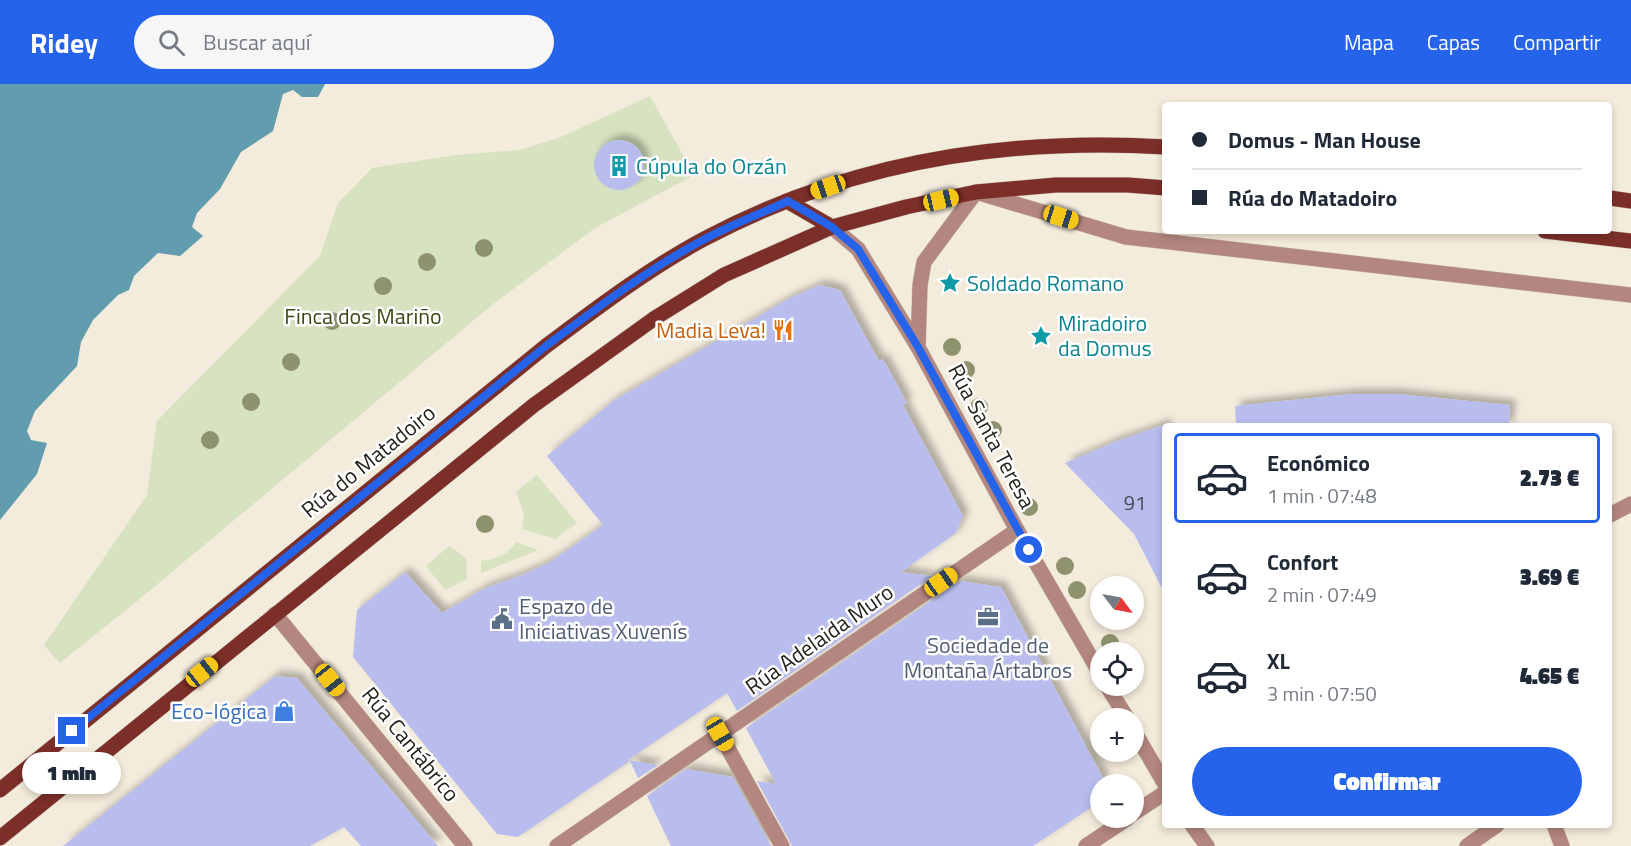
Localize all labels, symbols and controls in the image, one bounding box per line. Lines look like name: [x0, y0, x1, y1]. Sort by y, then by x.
search box: [134, 15, 554, 69]
text: Ridey: [30, 21, 98, 64]
text: Buscar aquí: [203, 25, 311, 59]
icon: search: [155, 26, 188, 59]
text: Mapa: [1344, 26, 1394, 58]
text: Capas: [1427, 26, 1480, 58]
text: Compartir: [1513, 26, 1601, 58]
text: Domus - Man House: [1228, 123, 1421, 157]
place label: Cúpula do Orzán: [636, 149, 787, 183]
building icon: Cúpula do Orzán: [607, 154, 631, 178]
car: [808, 173, 848, 201]
text: Rúa do Matadoiro: [1228, 181, 1397, 215]
car: [921, 187, 961, 213]
car: [1041, 203, 1081, 231]
place label: Soldado Romano: [967, 266, 1124, 300]
place icon: Soldado Romano: [938, 271, 962, 295]
park label: Finca dos Mariño: [284, 299, 442, 333]
place label: Miradoiro da Domus: [1058, 306, 1152, 365]
place label: Madia Leva!: [656, 313, 766, 347]
restaurant icon: Madia Leva!: [771, 318, 795, 342]
place icon: Miradoiro da Domus: [1029, 324, 1053, 348]
street label: Rúa Santa Teresa: [939, 357, 1045, 515]
street label: Rúa do Matadoiro: [293, 396, 443, 526]
text: Económico: [1267, 446, 1370, 480]
icon: car: [1195, 451, 1249, 505]
text: 2.73 €: [1520, 461, 1579, 495]
text: 1 min · 07:48: [1267, 480, 1377, 511]
house number: 91: [1124, 487, 1146, 518]
route start: [1015, 536, 1042, 563]
text: Confort: [1267, 545, 1338, 579]
icon: car: [1195, 550, 1249, 604]
text: 3.69 €: [1520, 560, 1579, 594]
car: [921, 564, 961, 600]
street label: Rúa Adelaida Muro: [738, 575, 900, 703]
north arrow: [1090, 576, 1144, 630]
map controls: [1090, 576, 1144, 828]
text: 2 min · 07:49: [1267, 579, 1377, 610]
place label: Espazo de Iniciativas Xuvenís: [519, 589, 687, 648]
office icon: Sociedade de Montaña Ártabros: [976, 605, 1000, 629]
public building icon: Espazo de Iniciativas Xuvenís: [490, 607, 514, 631]
place label: Sociedade de Montaña Ártabros: [904, 628, 1072, 687]
button: locate: [1090, 642, 1144, 696]
text: XL: [1267, 644, 1290, 678]
icon: car: [1195, 649, 1249, 703]
car: [182, 654, 222, 690]
text: 4.65 €: [1520, 659, 1579, 693]
car: [312, 660, 348, 700]
text: 3 min · 07:50: [1267, 678, 1377, 709]
street label: Rúa Cantábrico: [354, 679, 468, 809]
place label: Eco-lógica: [171, 694, 267, 728]
shop icon: Eco-lógica: [272, 699, 296, 723]
button: +: [1090, 708, 1144, 762]
car: [703, 714, 737, 754]
route end: [58, 717, 85, 744]
button: Confirmar: [1192, 747, 1582, 816]
callout: 1 min: [22, 752, 122, 794]
text: 1 min: [47, 757, 96, 788]
button: −: [1090, 774, 1144, 828]

